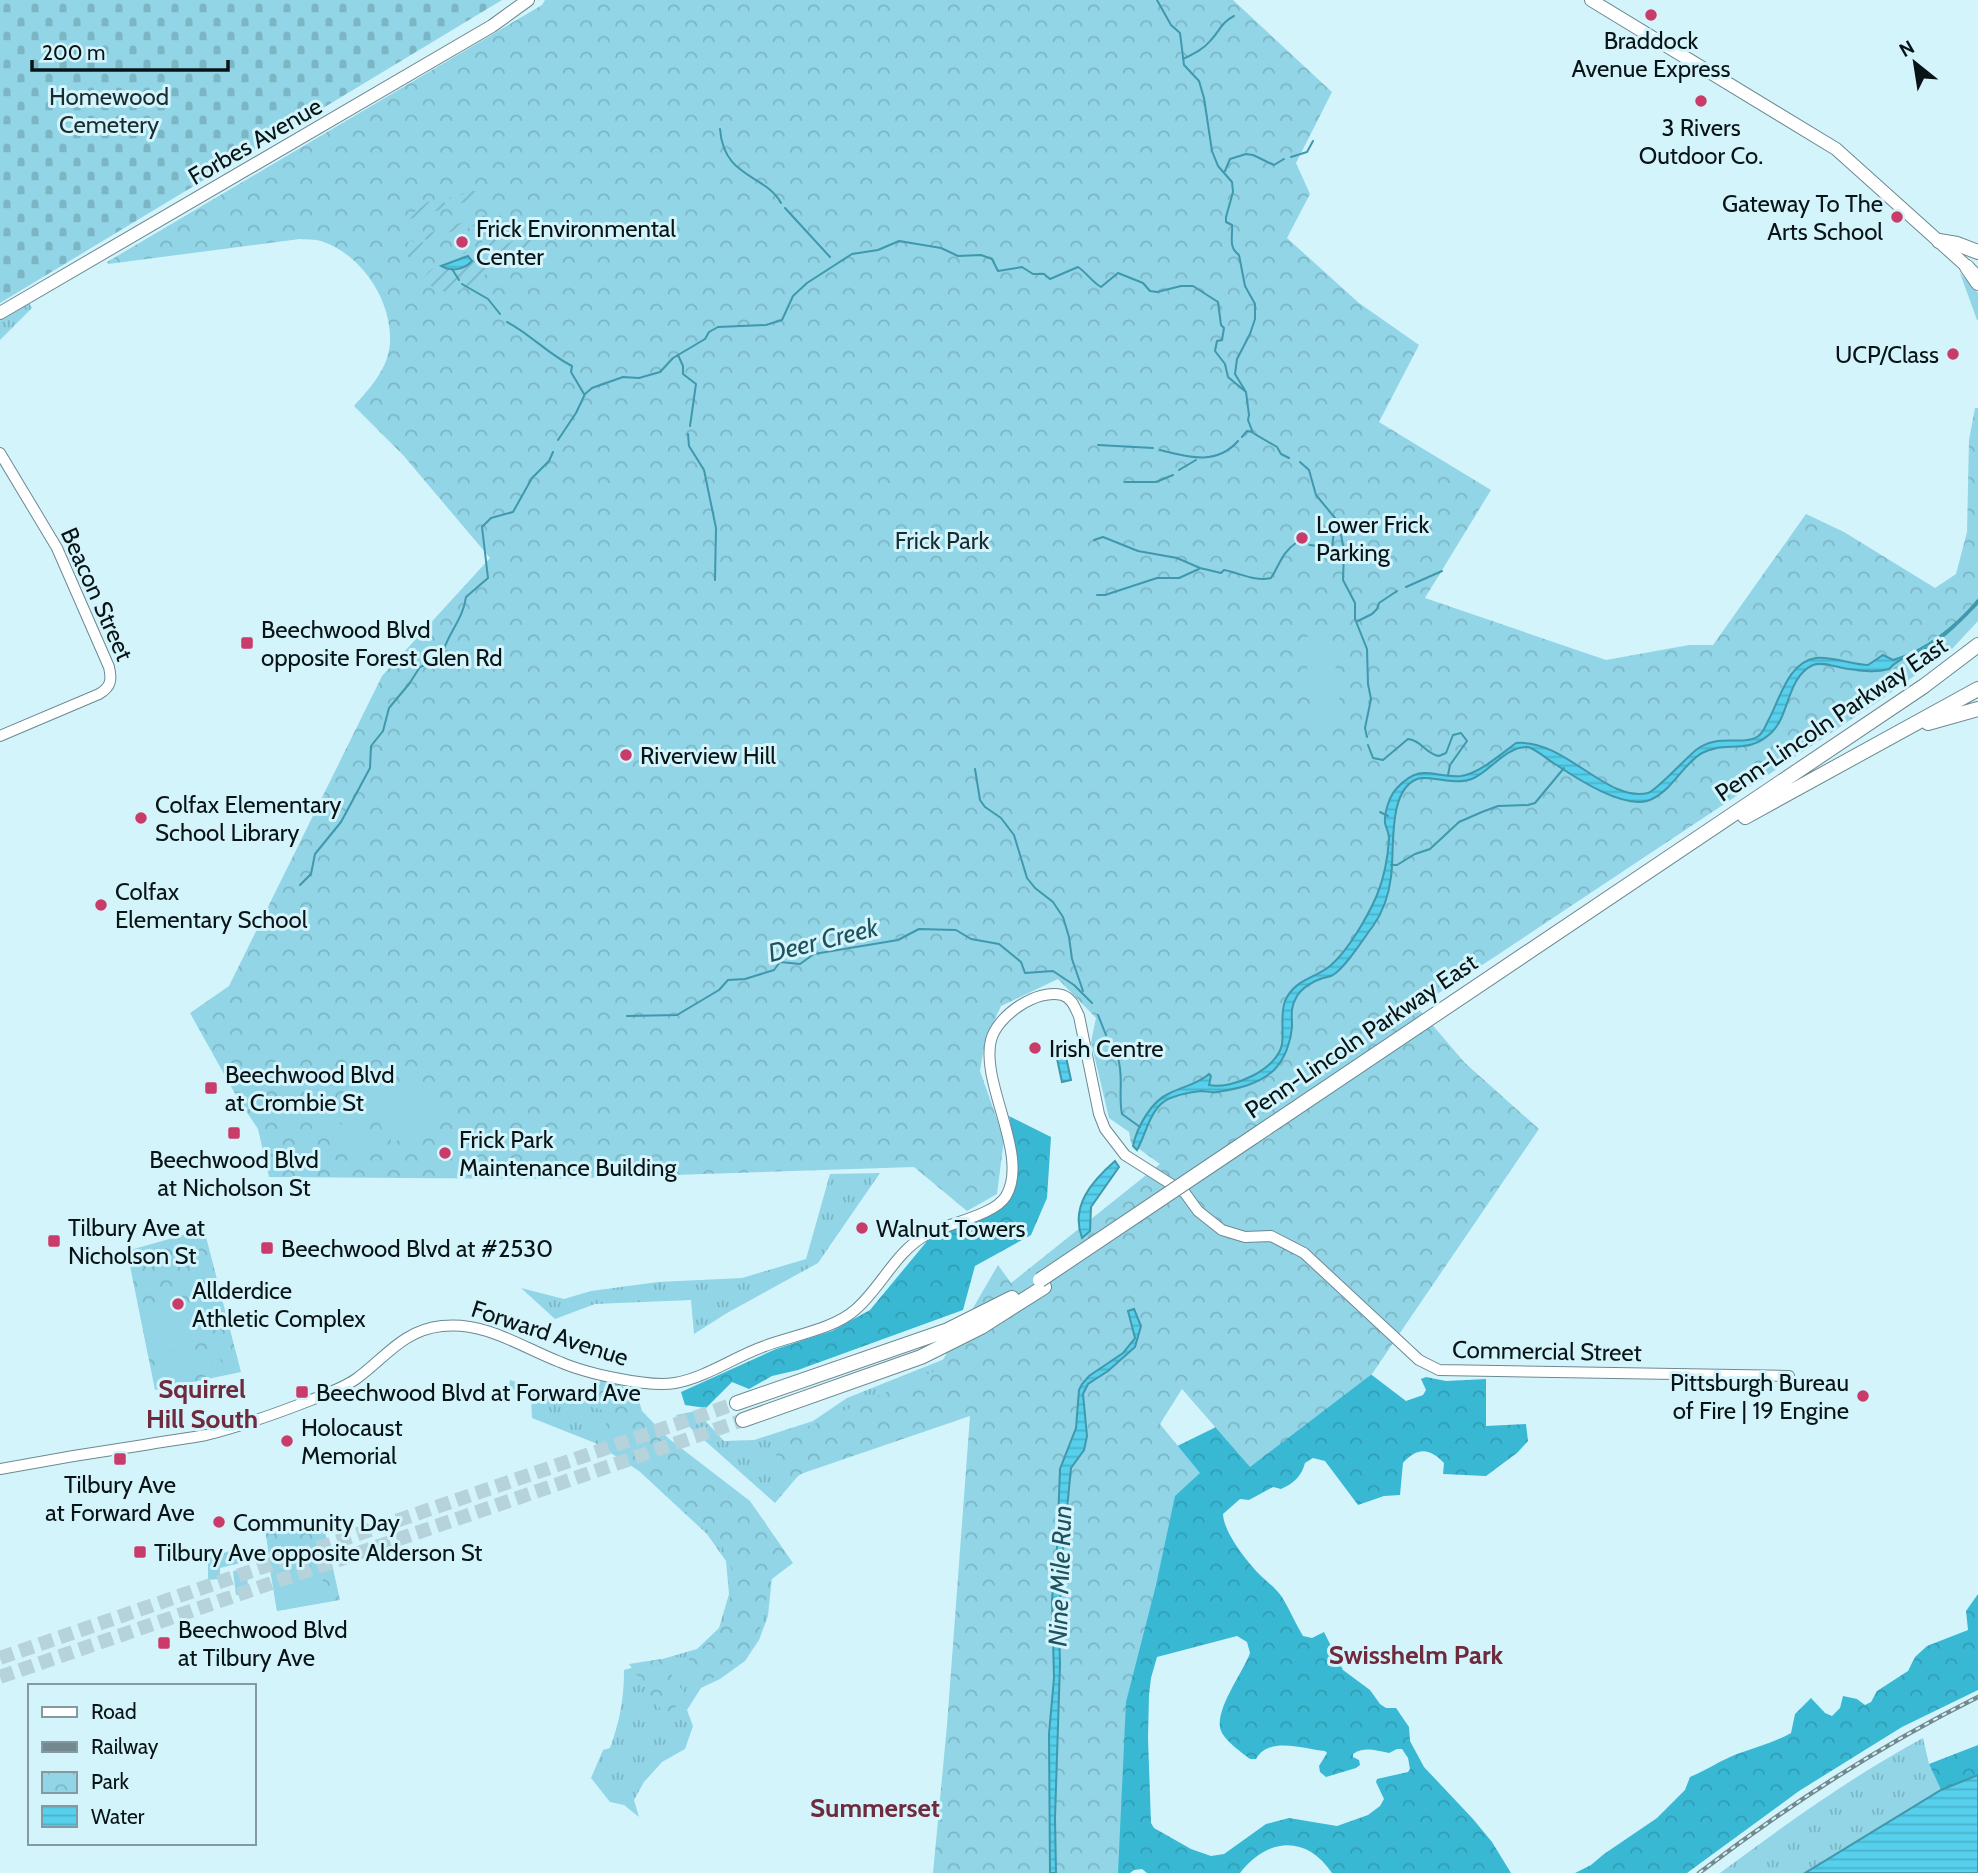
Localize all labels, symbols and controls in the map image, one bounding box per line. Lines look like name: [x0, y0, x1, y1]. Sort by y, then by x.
marker: Braddock Avenue Express: [1643, 7, 1659, 23]
place label: Braddock Avenue Express: [1572, 26, 1731, 83]
scale bar: [32, 28, 228, 72]
north arrow: [1880, 28, 1950, 98]
text: N: [1895, 35, 1918, 62]
text: 200 m: [42, 40, 105, 65]
park label: Homewood Cemetery: [49, 82, 169, 139]
street label: Forbes Avenue: [183, 91, 327, 191]
marker: 3 Rivers Outdoor Co.: [1693, 93, 1709, 109]
place label: 3 Rivers Outdoor Co.: [1639, 113, 1763, 170]
place label: Gateway To The Arts School: [1722, 189, 1883, 246]
marker: Gateway To The Arts School: [1889, 209, 1905, 225]
place label: Frick Environmental Center: [476, 214, 676, 271]
marker: Frick Environmental Center: [454, 234, 470, 250]
place label: UCP/Class: [1835, 340, 1939, 369]
marker: UCP/Class: [1945, 346, 1961, 362]
place label: Lower Frick Parking: [1316, 510, 1429, 567]
street label: Beacon Street: [55, 523, 139, 665]
park label: Frick Park: [895, 526, 989, 555]
marker: Lower Frick Parking: [1294, 530, 1310, 546]
place label: Beechwood Blvd opposite Forest Glen Rd: [261, 615, 503, 672]
street label: Penn-Lincoln Parkway East: [1709, 630, 1953, 808]
marker: Beechwood Blvd opposite Forest Glen Rd: [239, 635, 255, 651]
place label: Riverview Hill: [640, 741, 776, 770]
marker: Riverview Hill: [618, 747, 634, 763]
place label: Colfax Elementary School Library: [155, 790, 341, 847]
marker: Colfax Elementary School Library: [133, 810, 149, 826]
place label: Colfax Elementary School: [115, 877, 308, 934]
marker: Colfax Elementary School: [93, 897, 109, 913]
water label: Deer Creek: [765, 911, 882, 969]
street label: Penn-Lincoln Parkway East: [1239, 947, 1483, 1125]
place label: Irish Centre: [1049, 1034, 1164, 1063]
marker: Irish Centre: [1027, 1040, 1043, 1056]
place label: Beechwood Blvd at Crombie St: [225, 1060, 395, 1117]
marker: Beechwood Blvd at Crombie St: [203, 1080, 219, 1096]
marker: Beechwood Blvd at Nicholson St: [226, 1125, 242, 1141]
place label: Frick Park Maintenance Building: [459, 1125, 677, 1182]
place label: Beechwood Blvd at Nicholson St: [149, 1145, 319, 1202]
marker: Frick Park Maintenance Building: [437, 1145, 453, 1161]
place label: Tilbury Ave at Nicholson St: [68, 1213, 205, 1270]
place label: Walnut Towers: [876, 1214, 1026, 1243]
marker: Walnut Towers: [854, 1220, 870, 1236]
marker: Tilbury Ave at Nicholson St: [46, 1233, 62, 1249]
place label: Beechwood Blvd at #2530: [281, 1234, 553, 1263]
marker: Beechwood Blvd at #2530: [259, 1240, 275, 1256]
place label: Allderdice Athletic Complex: [192, 1276, 366, 1333]
street label: Forward Avenue: [468, 1294, 632, 1372]
marker: Allderdice Athletic Complex: [170, 1296, 186, 1312]
street label: Commercial Street: [1452, 1335, 1642, 1367]
place label: Pittsburgh Bureau of Fire | 19 Engine: [1670, 1368, 1849, 1425]
district label: Squirrel Hill South: [146, 1373, 258, 1435]
place label: Beechwood Blvd at Forward Ave: [316, 1378, 641, 1407]
marker: Beechwood Blvd at Forward Ave: [294, 1384, 310, 1400]
marker: Pittsburgh Bureau of Fire | 19 Engine: [1855, 1388, 1871, 1404]
place label: Holocaust Memorial: [301, 1413, 403, 1470]
marker: Holocaust Memorial: [279, 1433, 295, 1449]
marker: Tilbury Ave at Forward Ave: [112, 1451, 128, 1467]
place label: Tilbury Ave at Forward Ave: [45, 1470, 195, 1527]
water label: Nine Mile Run: [1042, 1505, 1078, 1647]
place label: Community Day: [233, 1508, 400, 1537]
marker: Community Day: [211, 1514, 227, 1530]
place label: Tilbury Ave opposite Alderson St: [154, 1538, 482, 1567]
marker: Tilbury Ave opposite Alderson St: [132, 1544, 148, 1560]
place label: Beechwood Blvd at Tilbury Ave: [178, 1615, 348, 1672]
marker: Beechwood Blvd at Tilbury Ave: [156, 1635, 172, 1651]
district label: Swisshelm Park: [1329, 1639, 1504, 1671]
legend: [28, 1684, 256, 1845]
text: Road: [91, 1699, 137, 1724]
text: Railway: [91, 1734, 159, 1759]
text: Park: [91, 1769, 129, 1794]
district label: Summerset: [810, 1792, 940, 1824]
text: Water: [91, 1804, 145, 1829]

